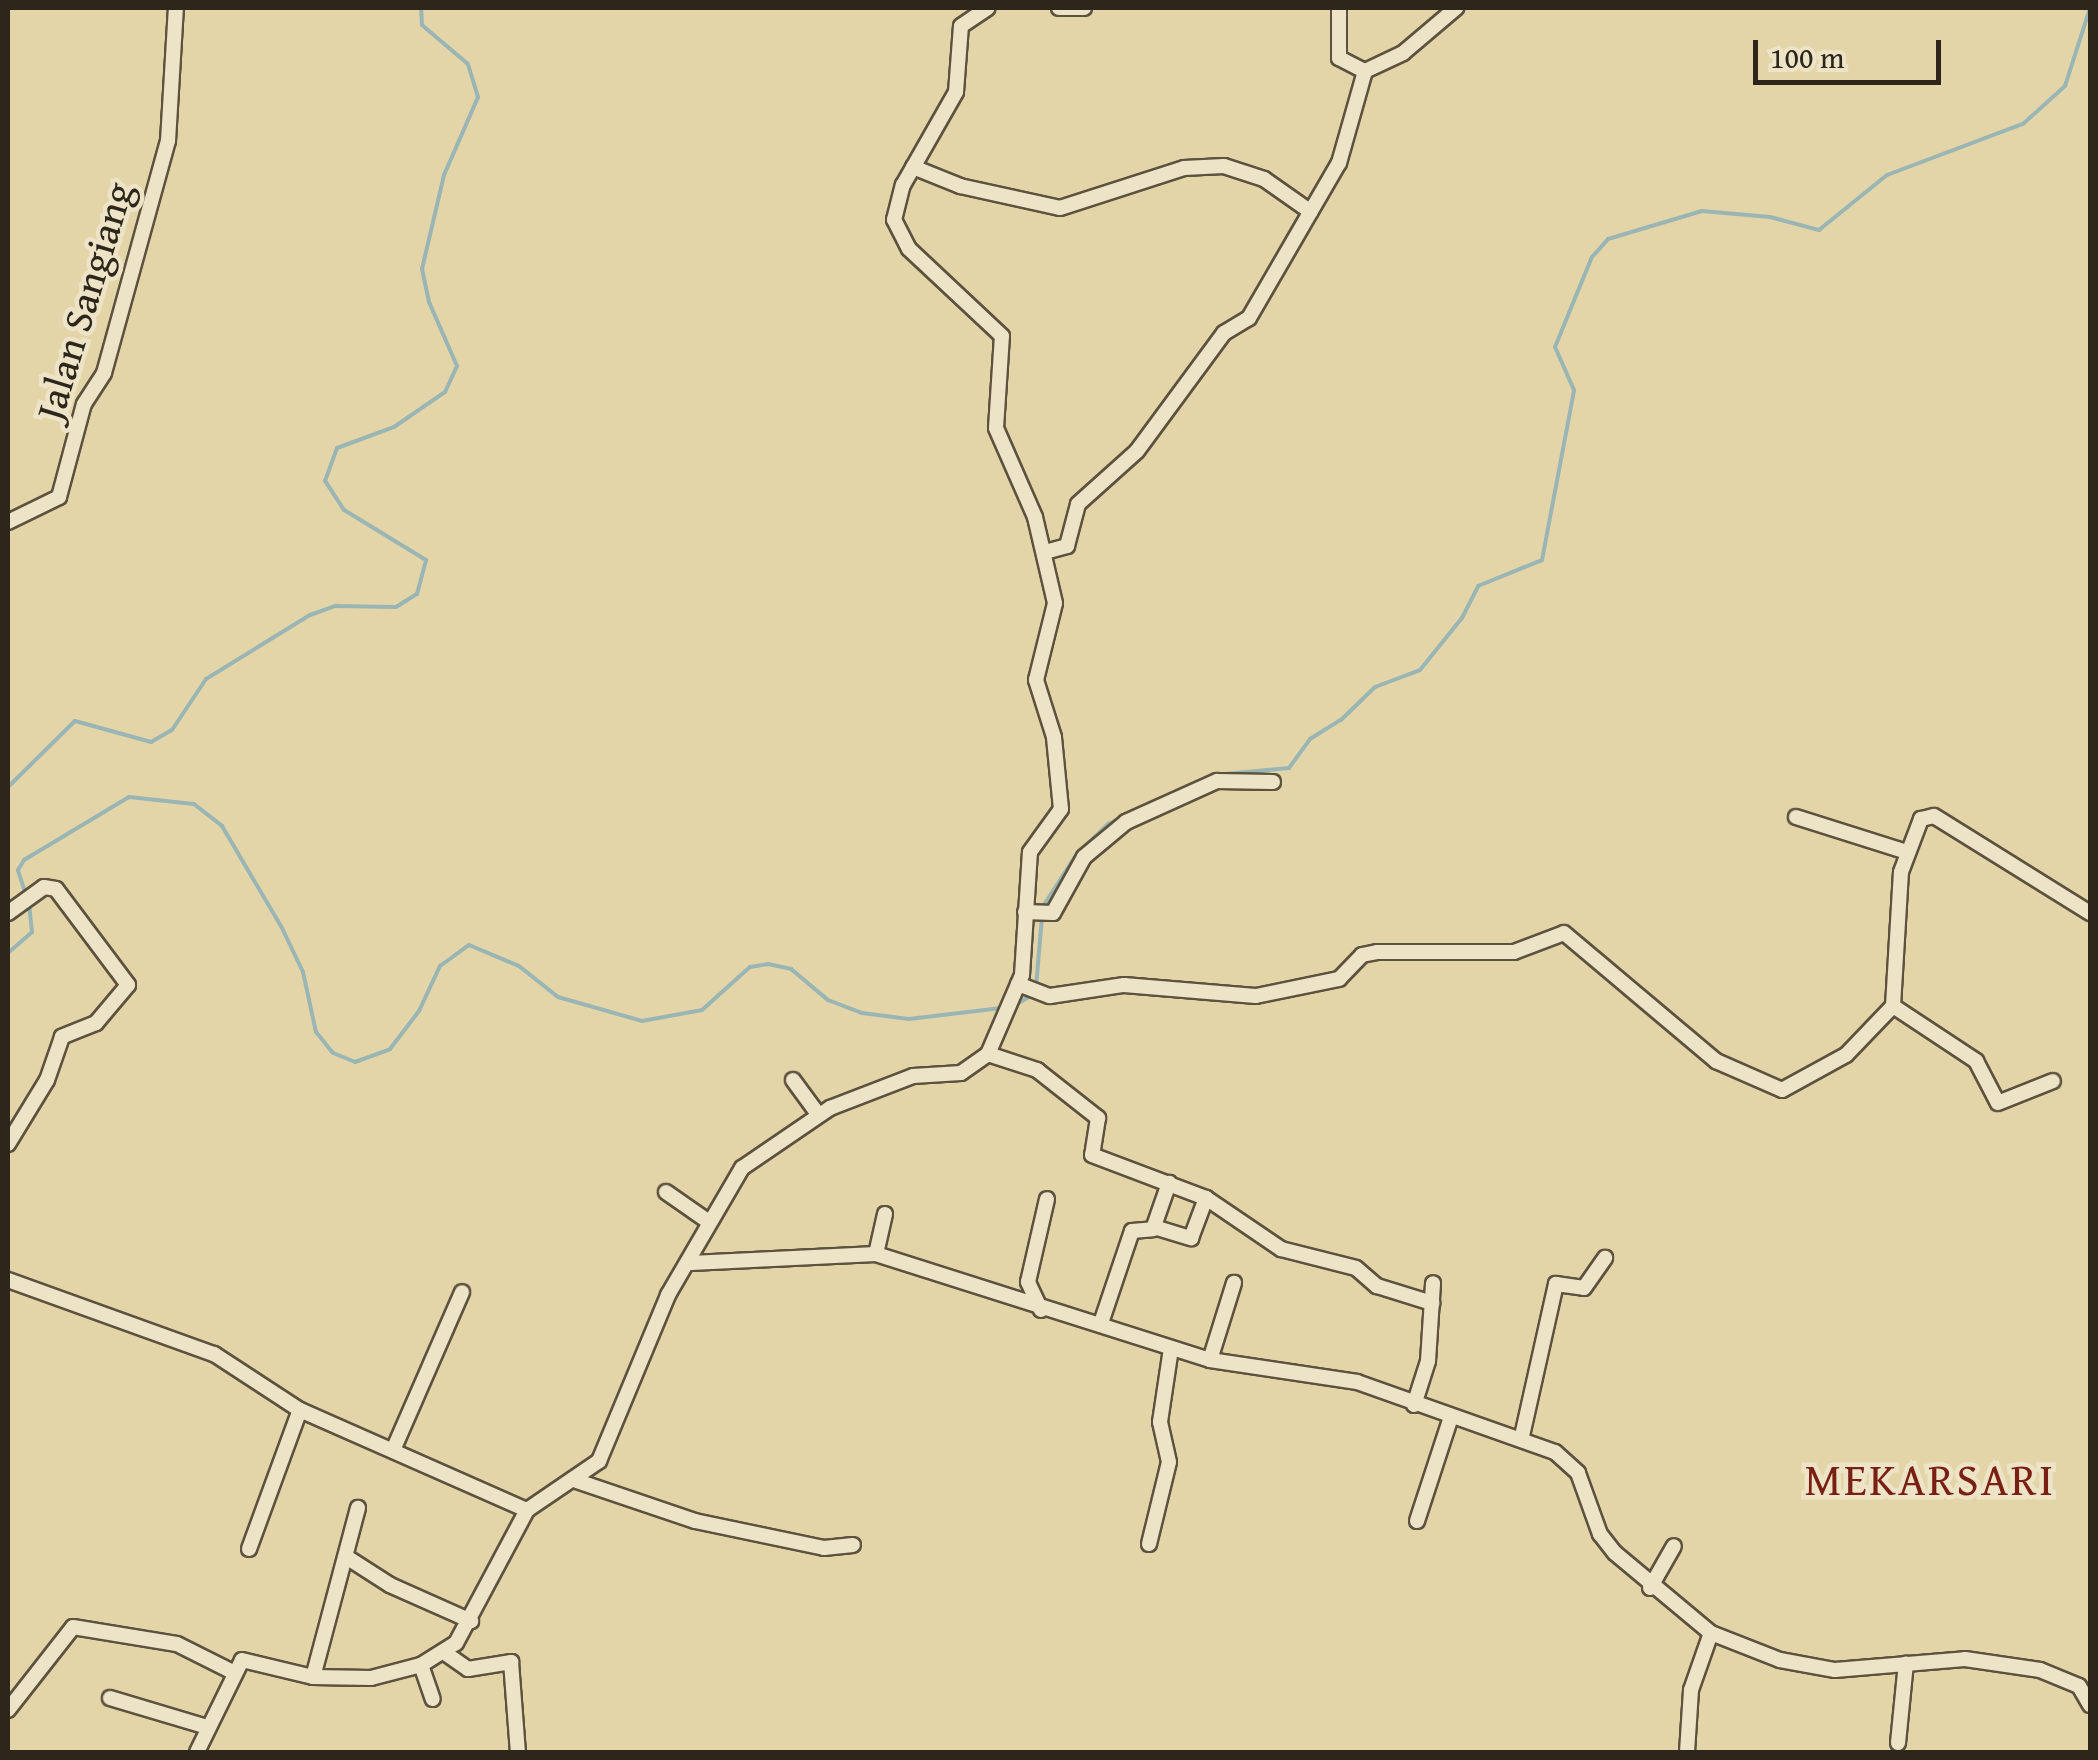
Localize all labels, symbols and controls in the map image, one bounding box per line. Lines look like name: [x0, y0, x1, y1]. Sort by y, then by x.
scale bar: [1758, 20, 1946, 82]
text: 100 m: [1770, 35, 1844, 79]
street label: Jalan Sangiang: [25, 176, 143, 426]
district label: MEKARSARI: [1805, 1452, 2055, 1506]

